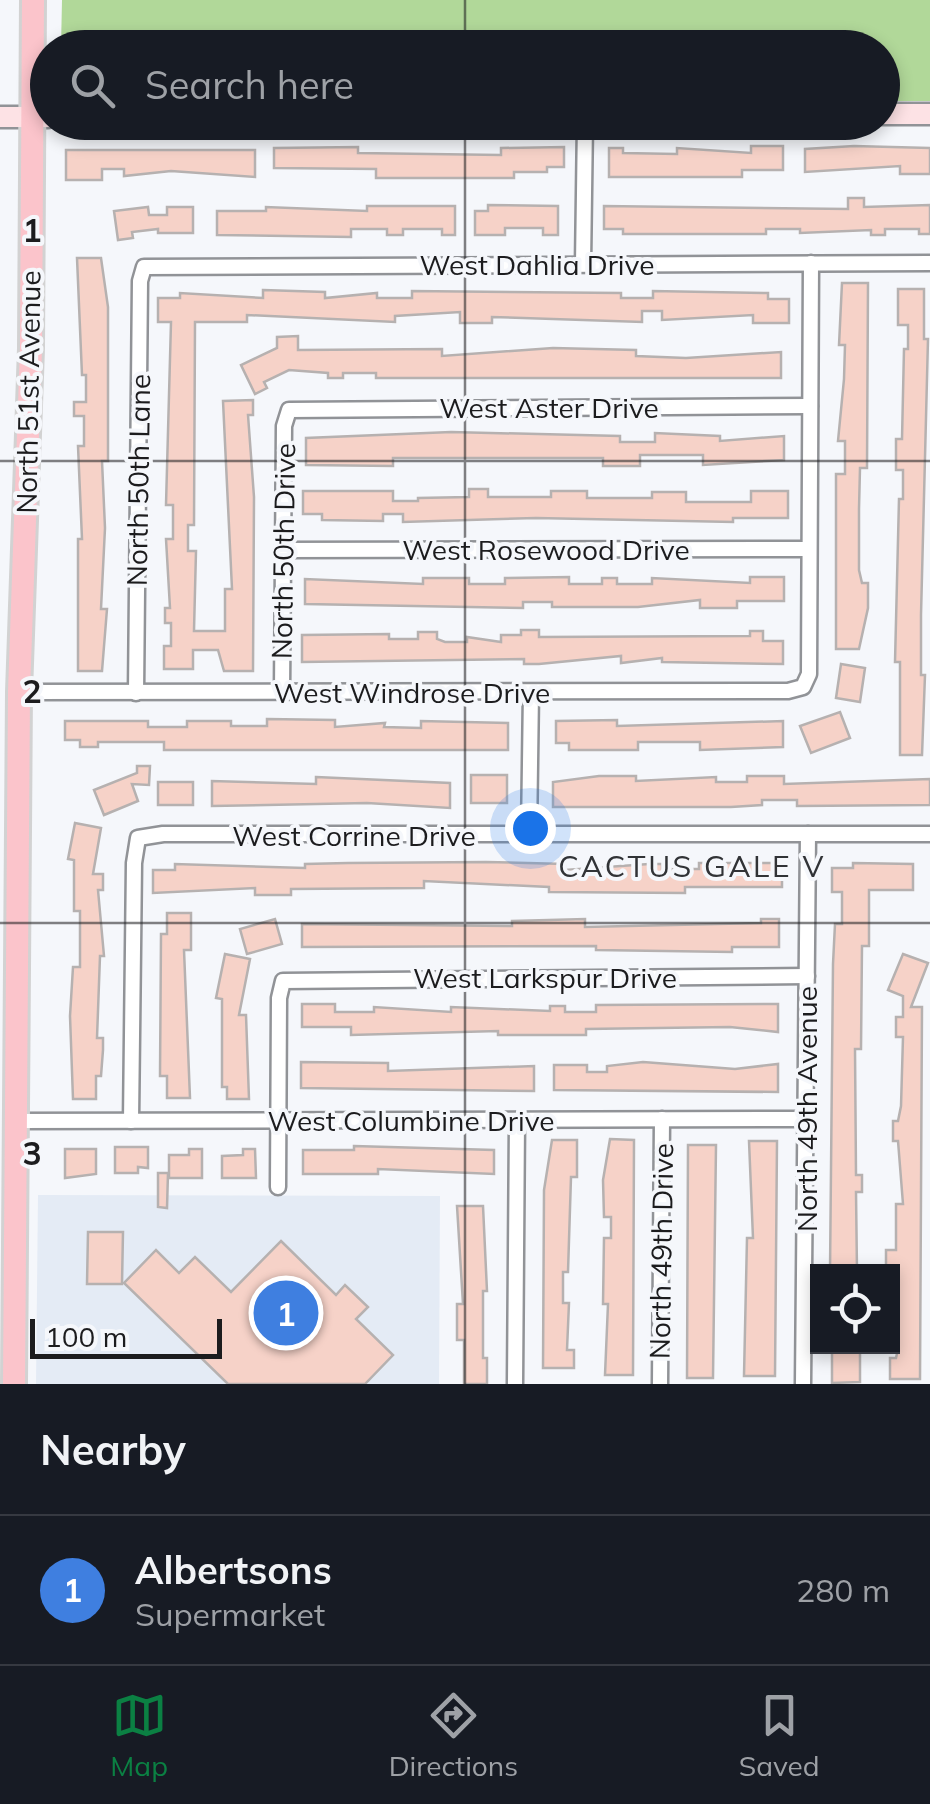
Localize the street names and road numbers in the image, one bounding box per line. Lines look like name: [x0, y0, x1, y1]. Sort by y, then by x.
street label: West Dahlia Drive: [420, 247, 654, 282]
street label: North 51st Avenue: [8, 270, 48, 514]
street label: North 50th Lane: [119, 374, 157, 586]
street label: West Aster Drive: [439, 390, 659, 425]
street label: North 50th Drive: [264, 443, 302, 659]
street label: West Rosewood Drive: [402, 532, 690, 567]
street label: West Windrose Drive: [274, 675, 550, 710]
street label: West Corrine Drive: [232, 818, 476, 853]
street label: West Larkspur Drive: [413, 960, 677, 995]
street label: North 49th Avenue: [789, 986, 824, 1232]
street label: West Columbine Drive: [267, 1103, 555, 1138]
street label: North 49th Drive: [642, 1143, 680, 1359]

